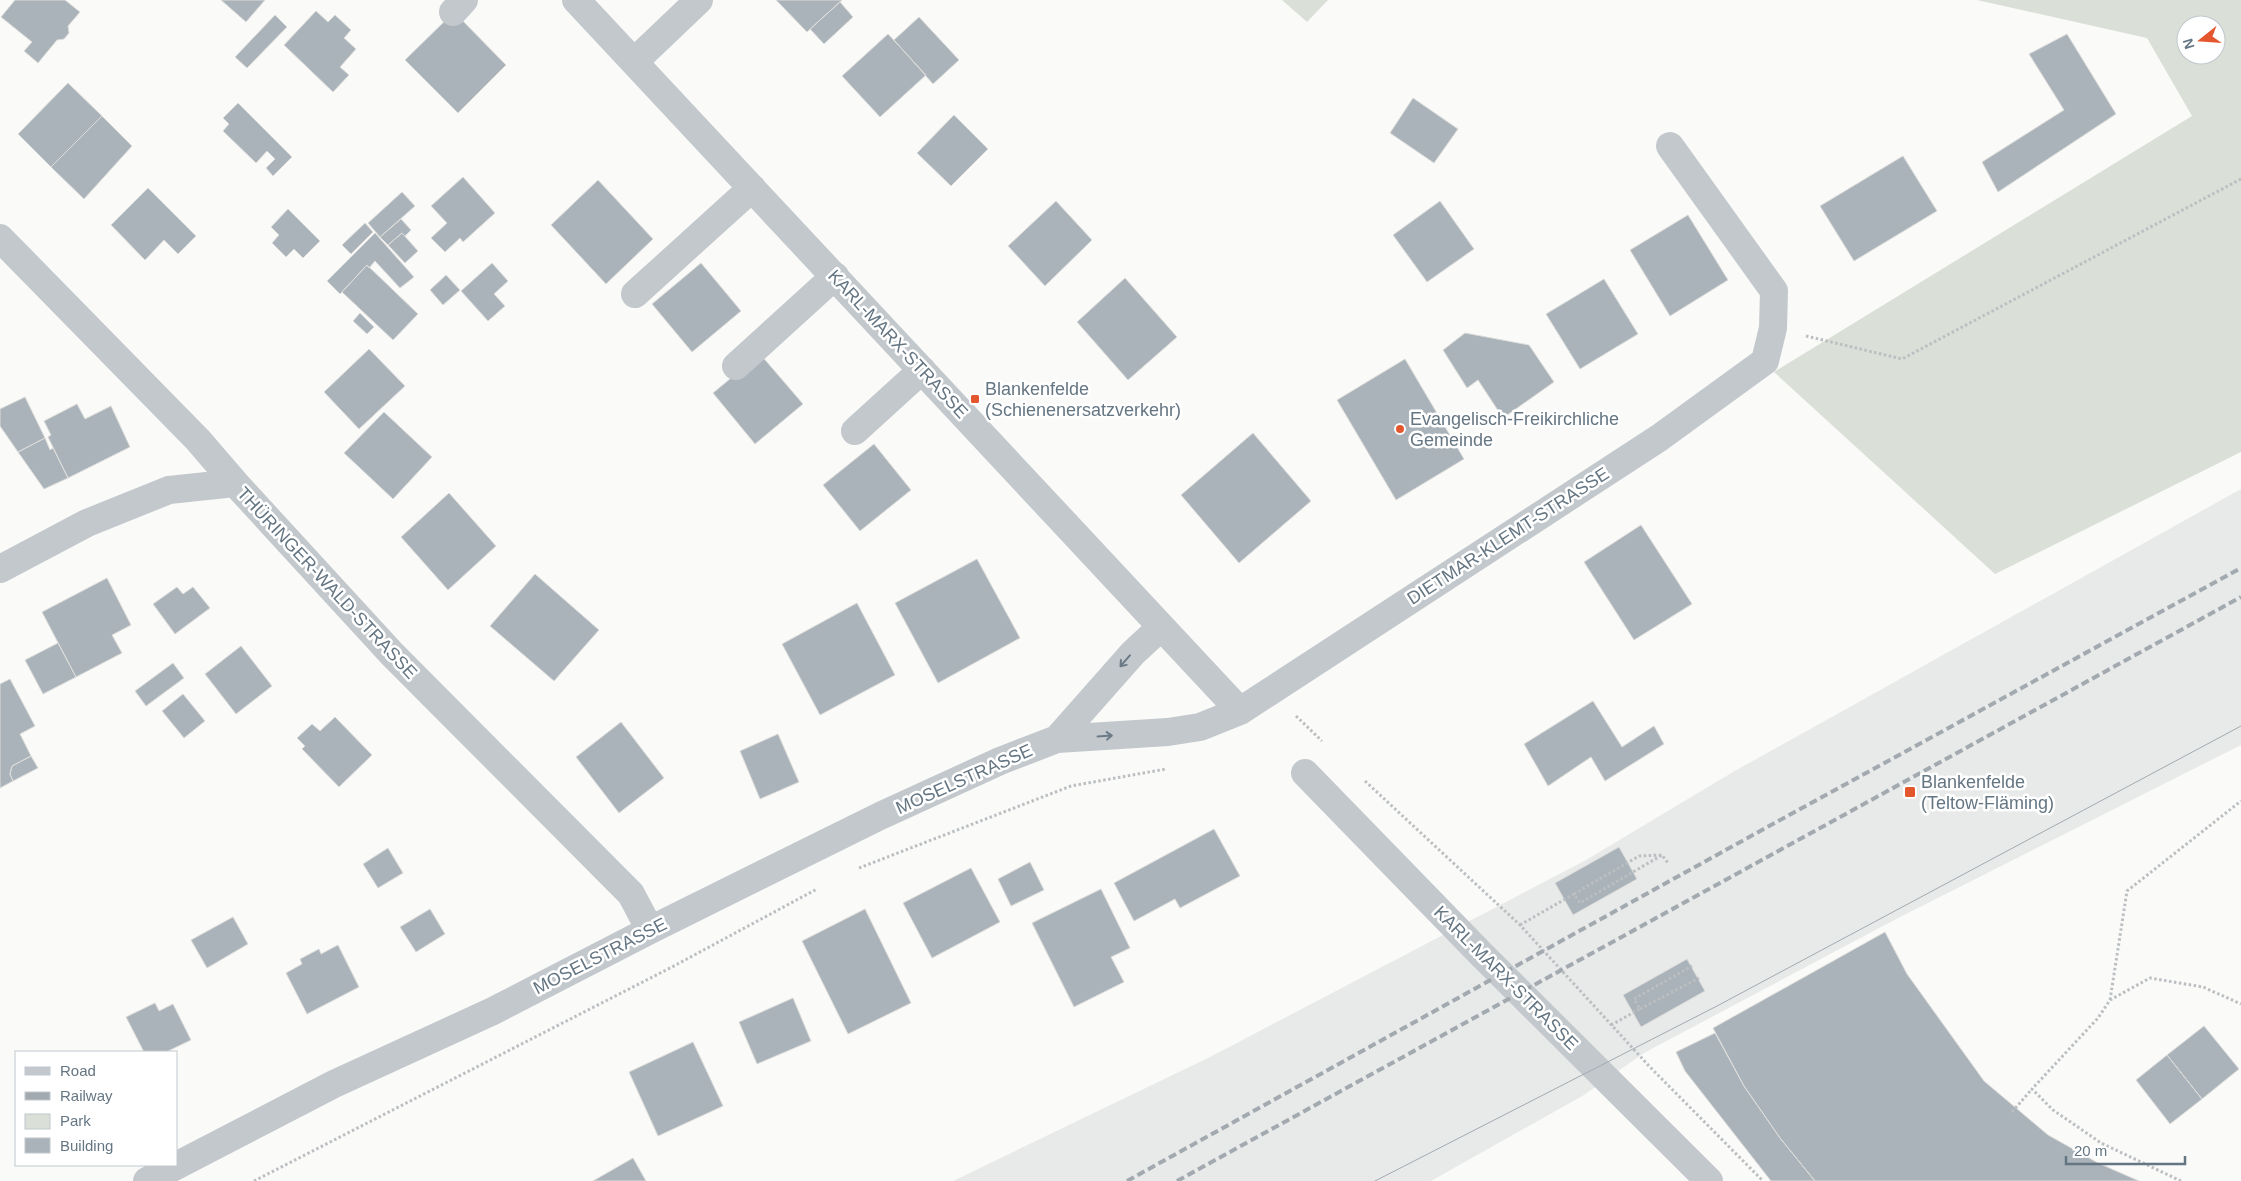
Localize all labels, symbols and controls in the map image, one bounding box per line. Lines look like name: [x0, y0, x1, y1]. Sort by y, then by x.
north arrow: [2176, 15, 2226, 65]
text: N: [2179, 37, 2198, 51]
street label: KARL-MARX-STRASSE: [824, 266, 972, 422]
place label: Blankenfelde (Schienenersatzverkehr): [985, 379, 1181, 420]
marker: Blankenfelde (Schienenersatzverkehr): [969, 393, 981, 405]
place label: Evangelisch-Freikirchliche Gemeinde: [1410, 409, 1619, 450]
marker: Evangelisch-Freikirchliche Gemeinde: [1394, 423, 1406, 435]
street label: DIETMAR-KLEMT-STRASSE: [1404, 463, 1612, 609]
street label: THÜRINGER-WALD-STRASSE: [233, 483, 421, 683]
one-way arrow: [1119, 655, 1131, 668]
one-way arrow: [1097, 732, 1113, 741]
street label: MOSELSTRASSE: [893, 740, 1035, 818]
place label: Blankenfelde (Teltow-Fläming): [1921, 772, 2054, 813]
marker: Blankenfelde (Teltow-Fläming): [1903, 785, 1917, 799]
street label: KARL-MARX-STRASSE: [1430, 902, 1582, 1054]
street label: MOSELSTRASSE: [530, 914, 670, 998]
legend: [15, 1051, 178, 1166]
text: Road: [60, 1062, 96, 1079]
text: Railway: [60, 1087, 113, 1104]
text: Park: [60, 1112, 91, 1129]
scale bar: [2066, 1134, 2185, 1166]
text: Building: [60, 1137, 113, 1154]
text: 20 m: [2074, 1142, 2107, 1159]

